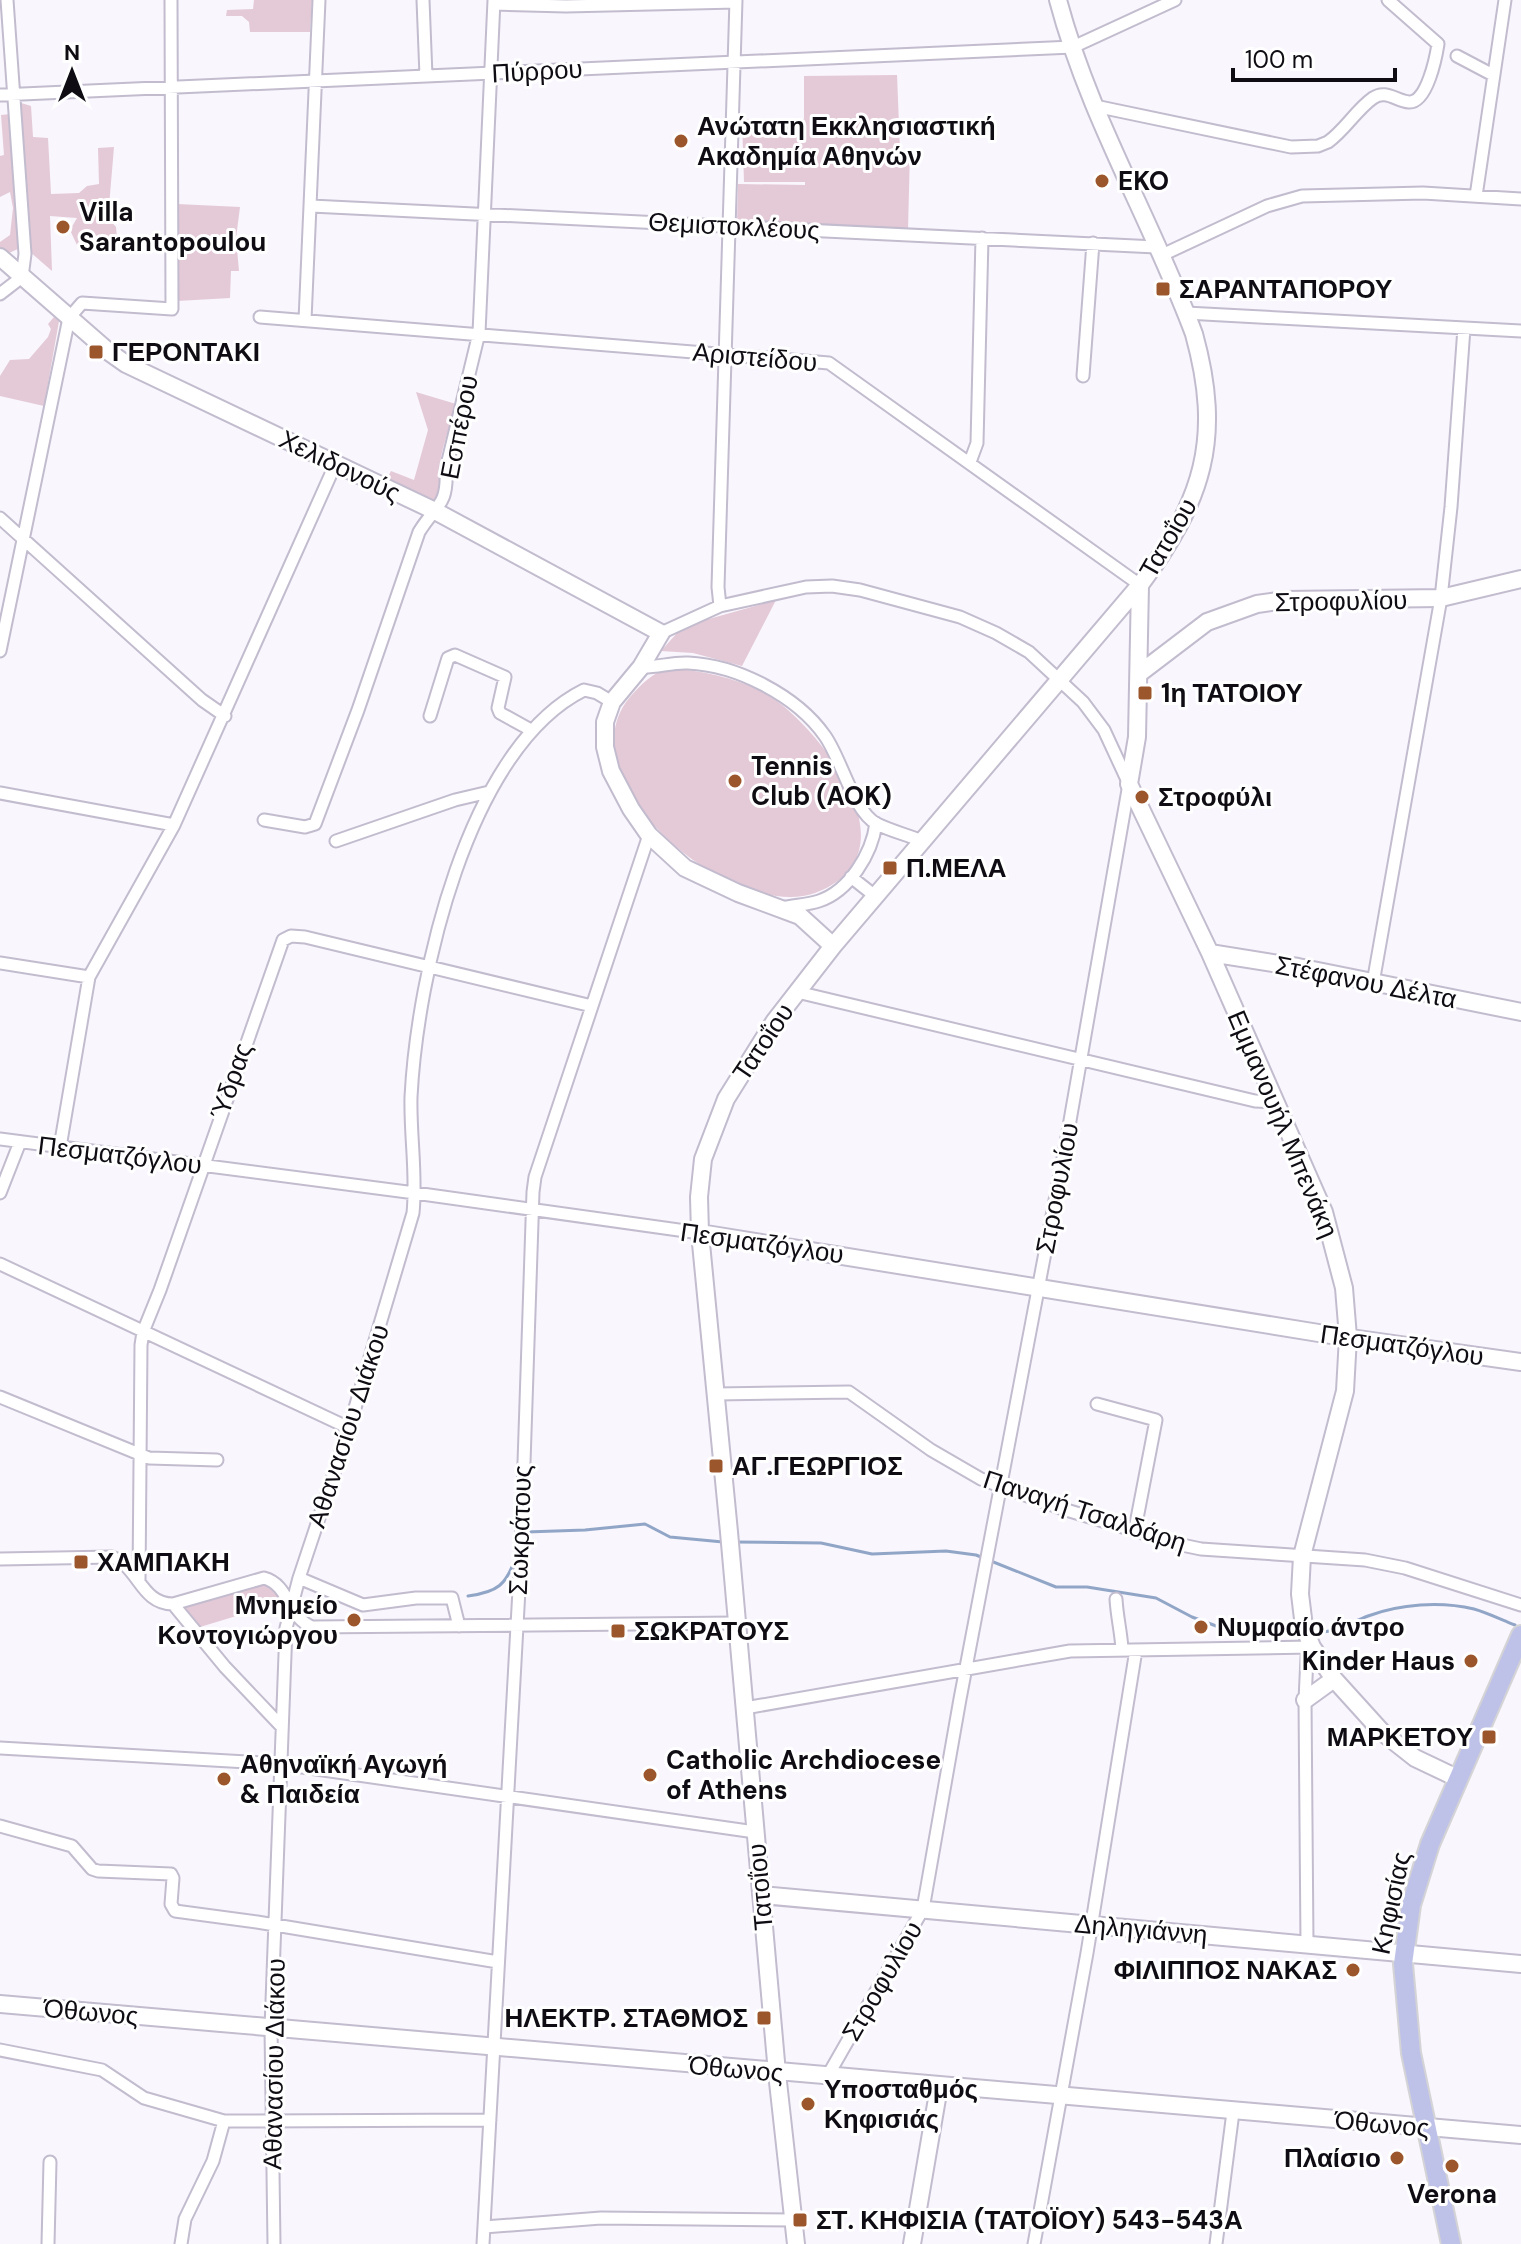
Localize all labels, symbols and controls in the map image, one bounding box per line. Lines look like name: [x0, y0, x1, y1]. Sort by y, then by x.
north arrow: [32, 32, 112, 112]
scale bar: [1233, 32, 1395, 82]
text: N: [64, 38, 80, 67]
text: 100 m: [1245, 44, 1313, 75]
street label: Πύρρου: [491, 52, 583, 90]
place label: Ανώτατη Εκκλησιαστική Ακαδημία Αθηνών: [697, 109, 996, 173]
marker: Ανώτατη Εκκλησιαστική Ακαδημία Αθηνών: [672, 132, 690, 150]
place label: EKO: [1118, 164, 1169, 198]
marker: EKO: [1093, 172, 1111, 190]
place label: Villa Sarantopoulou: [79, 195, 266, 259]
street label: Θεμιστοκλέους: [647, 205, 821, 247]
marker: Villa Sarantopoulou: [54, 218, 72, 236]
place label: ΣΑΡΑΝΤΑΠΟΡΟΥ: [1179, 272, 1392, 306]
marker: ΣΑΡΑΝΤΑΠΟΡΟΥ: [1154, 280, 1172, 298]
place label: ΓΕΡΟΝΤΑΚΙ: [112, 335, 260, 369]
street label: Αριστείδου: [691, 335, 819, 379]
marker: ΓΕΡΟΝΤΑΚΙ: [87, 343, 105, 361]
street label: Εσπέρου: [432, 372, 486, 482]
street label: Χελιδονούς: [274, 422, 406, 510]
street label: Τατοΐου: [1132, 492, 1204, 584]
street label: Στροφυλίου: [1274, 583, 1408, 619]
place label: 1η ΤΑΤΟΙΟΥ: [1161, 676, 1303, 710]
marker: 1η ΤΑΤΟΙΟΥ: [1136, 684, 1154, 702]
place label: Tennis Club (AOK): [751, 749, 892, 813]
marker: Tennis Club (AOK): [726, 772, 744, 790]
place label: Στροφύλι: [1158, 780, 1272, 814]
marker: Στροφύλι: [1133, 788, 1151, 806]
place label: Π.ΜΕΛΑ: [906, 851, 1007, 885]
marker: Π.ΜΕΛΑ: [881, 859, 899, 877]
street label: Στέφανου Δέλτα: [1272, 948, 1460, 1016]
street label: Τατοΐου: [725, 996, 801, 1088]
street label: Εμμανουήλ Μπενάκη: [1220, 1005, 1346, 1243]
street label: Ύδρας: [202, 1038, 260, 1124]
street label: Στροφυλίου: [1028, 1120, 1086, 1256]
street label: Πεσματζόγλου: [36, 1128, 204, 1182]
street label: Πεσματζόγλου: [678, 1215, 846, 1271]
street label: Πεσματζόγλου: [1318, 1317, 1486, 1373]
street label: Αθανασίου Διάκου: [299, 1320, 397, 1532]
place label: ΑΓ.ΓΕΩΡΓΙΟΣ: [732, 1449, 903, 1483]
marker: ΑΓ.ΓΕΩΡΓΙΟΣ: [707, 1457, 725, 1475]
street label: Παναγή Τσαλδάρη: [979, 1462, 1191, 1560]
street label: Σωκράτους: [501, 1464, 539, 1596]
place label: ΧΑΜΠΑΚΗ: [97, 1545, 230, 1579]
marker: ΧΑΜΠΑΚΗ: [72, 1553, 90, 1571]
place label: Μνημείο Κοντογιώργου: [158, 1588, 338, 1652]
place label: Νυμφαίο άντρο: [1217, 1610, 1405, 1644]
marker: Μνημείο Κοντογιώργου: [345, 1611, 363, 1629]
place label: ΣΩΚΡΑΤΟΥΣ: [634, 1614, 789, 1648]
marker: Νυμφαίο άντρο: [1192, 1618, 1210, 1636]
marker: ΣΩΚΡΑΤΟΥΣ: [609, 1622, 627, 1640]
place label: Kinder Haus: [1302, 1644, 1455, 1678]
marker: Kinder Haus: [1462, 1652, 1480, 1670]
place label: ΜΑΡΚΕΤΟΥ: [1327, 1720, 1473, 1754]
marker: ΜΑΡΚΕΤΟΥ: [1480, 1728, 1498, 1746]
place label: Catholic Archdiocese of Athens: [666, 1743, 941, 1807]
place label: Αθηναϊκή Αγωγή & Παιδεία: [240, 1747, 447, 1811]
marker: Catholic Archdiocese of Athens: [641, 1766, 659, 1784]
marker: Αθηναϊκή Αγωγή & Παιδεία: [215, 1770, 233, 1788]
street label: Τατοΐου: [739, 1842, 781, 1932]
street label: Κηφισίας: [1364, 1849, 1418, 1957]
street label: Δηληγιάννη: [1073, 1906, 1209, 1952]
street label: Στροφυλίου: [834, 1915, 930, 2047]
place label: ΦΙΛΙΠΠΟΣ ΝΑΚΑΣ: [1114, 1953, 1337, 1987]
street label: Αθανασίου Διάκου: [255, 1958, 293, 2170]
marker: ΦΙΛΙΠΠΟΣ ΝΑΚΑΣ: [1344, 1961, 1362, 1979]
street label: Όθωνος: [41, 1991, 140, 2033]
place label: ΗΛΕΚΤΡ. ΣΤΑΘΜΟΣ: [505, 2001, 748, 2035]
marker: ΗΛΕΚΤΡ. ΣΤΑΘΜΟΣ: [755, 2009, 773, 2027]
street label: Όθωνος: [686, 2048, 785, 2090]
place label: Υποσταθμός Κηφισιάς: [824, 2072, 978, 2136]
marker: Υποσταθμός Κηφισιάς: [799, 2095, 817, 2113]
street label: Όθωνος: [1332, 2103, 1431, 2145]
place label: Πλαίσιο: [1284, 2141, 1381, 2175]
marker: Πλαίσιο: [1388, 2149, 1406, 2167]
marker: Verona: [1443, 2157, 1461, 2175]
place label: Verona: [1407, 2177, 1497, 2211]
place label: ΣΤ. ΚΗΦΙΣΙΑ (ΤΑΤΟΪΟΥ) 543-543Α: [816, 2203, 1243, 2237]
marker: ΣΤ. ΚΗΦΙΣΙΑ (ΤΑΤΟΪΟΥ) 543-543Α: [791, 2211, 809, 2229]

